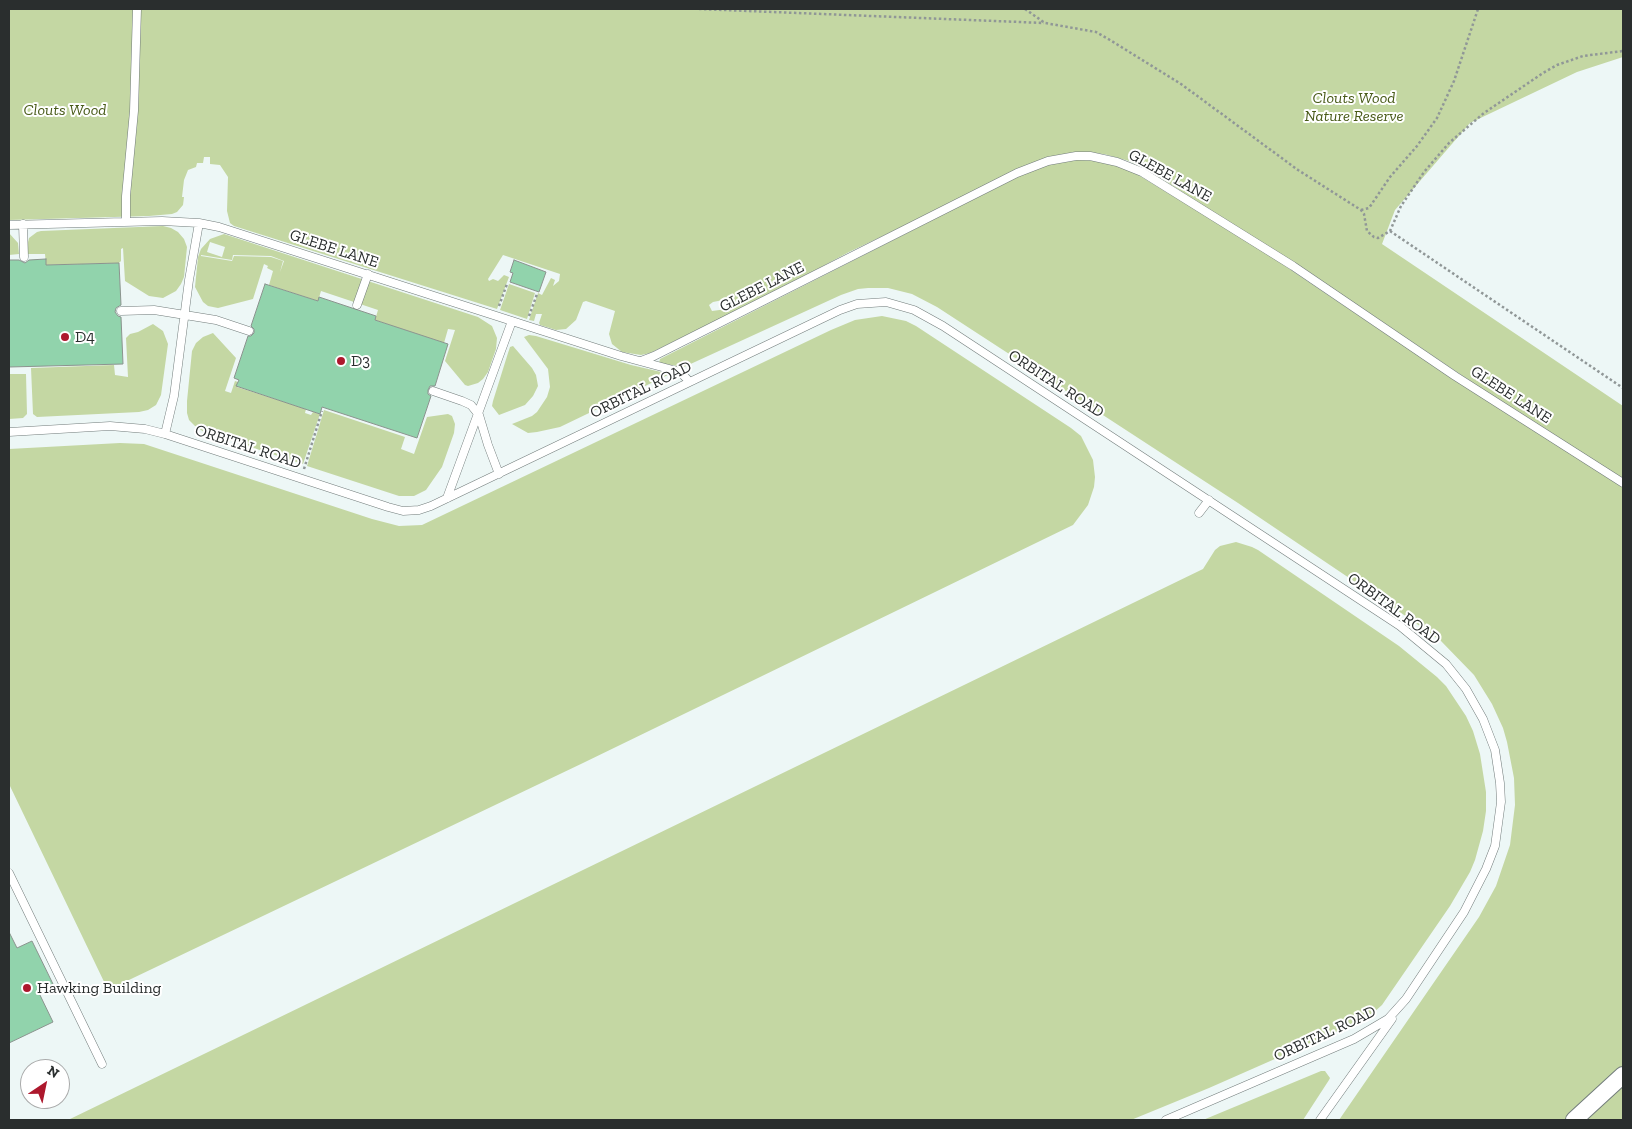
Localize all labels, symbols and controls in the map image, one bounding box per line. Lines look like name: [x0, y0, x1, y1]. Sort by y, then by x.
park label: Clouts Wood Nature Reserve: [1304, 88, 1404, 126]
park label: Clouts Wood: [24, 100, 106, 120]
street label: GLEBE LANE: [1125, 145, 1215, 207]
street label: GLEBE LANE: [287, 226, 381, 272]
street label: GLEBE LANE: [717, 258, 807, 316]
place label: D4: [75, 327, 95, 347]
marker: D4: [59, 331, 71, 343]
street label: ORBITAL ROAD: [1004, 346, 1108, 422]
place label: D3: [351, 351, 370, 371]
marker: D3: [335, 355, 347, 367]
street label: ORBITAL ROAD: [587, 357, 695, 423]
street label: GLEBE LANE: [1467, 362, 1555, 428]
street label: ORBITAL ROAD: [192, 421, 304, 473]
street label: ORBITAL ROAD: [1344, 569, 1444, 649]
place label: Hawking Building: [37, 978, 161, 998]
marker: Hawking Building: [21, 982, 33, 994]
street label: ORBITAL ROAD: [1271, 1002, 1379, 1066]
north arrow: [20, 1059, 70, 1109]
text: N: [44, 1062, 62, 1082]

